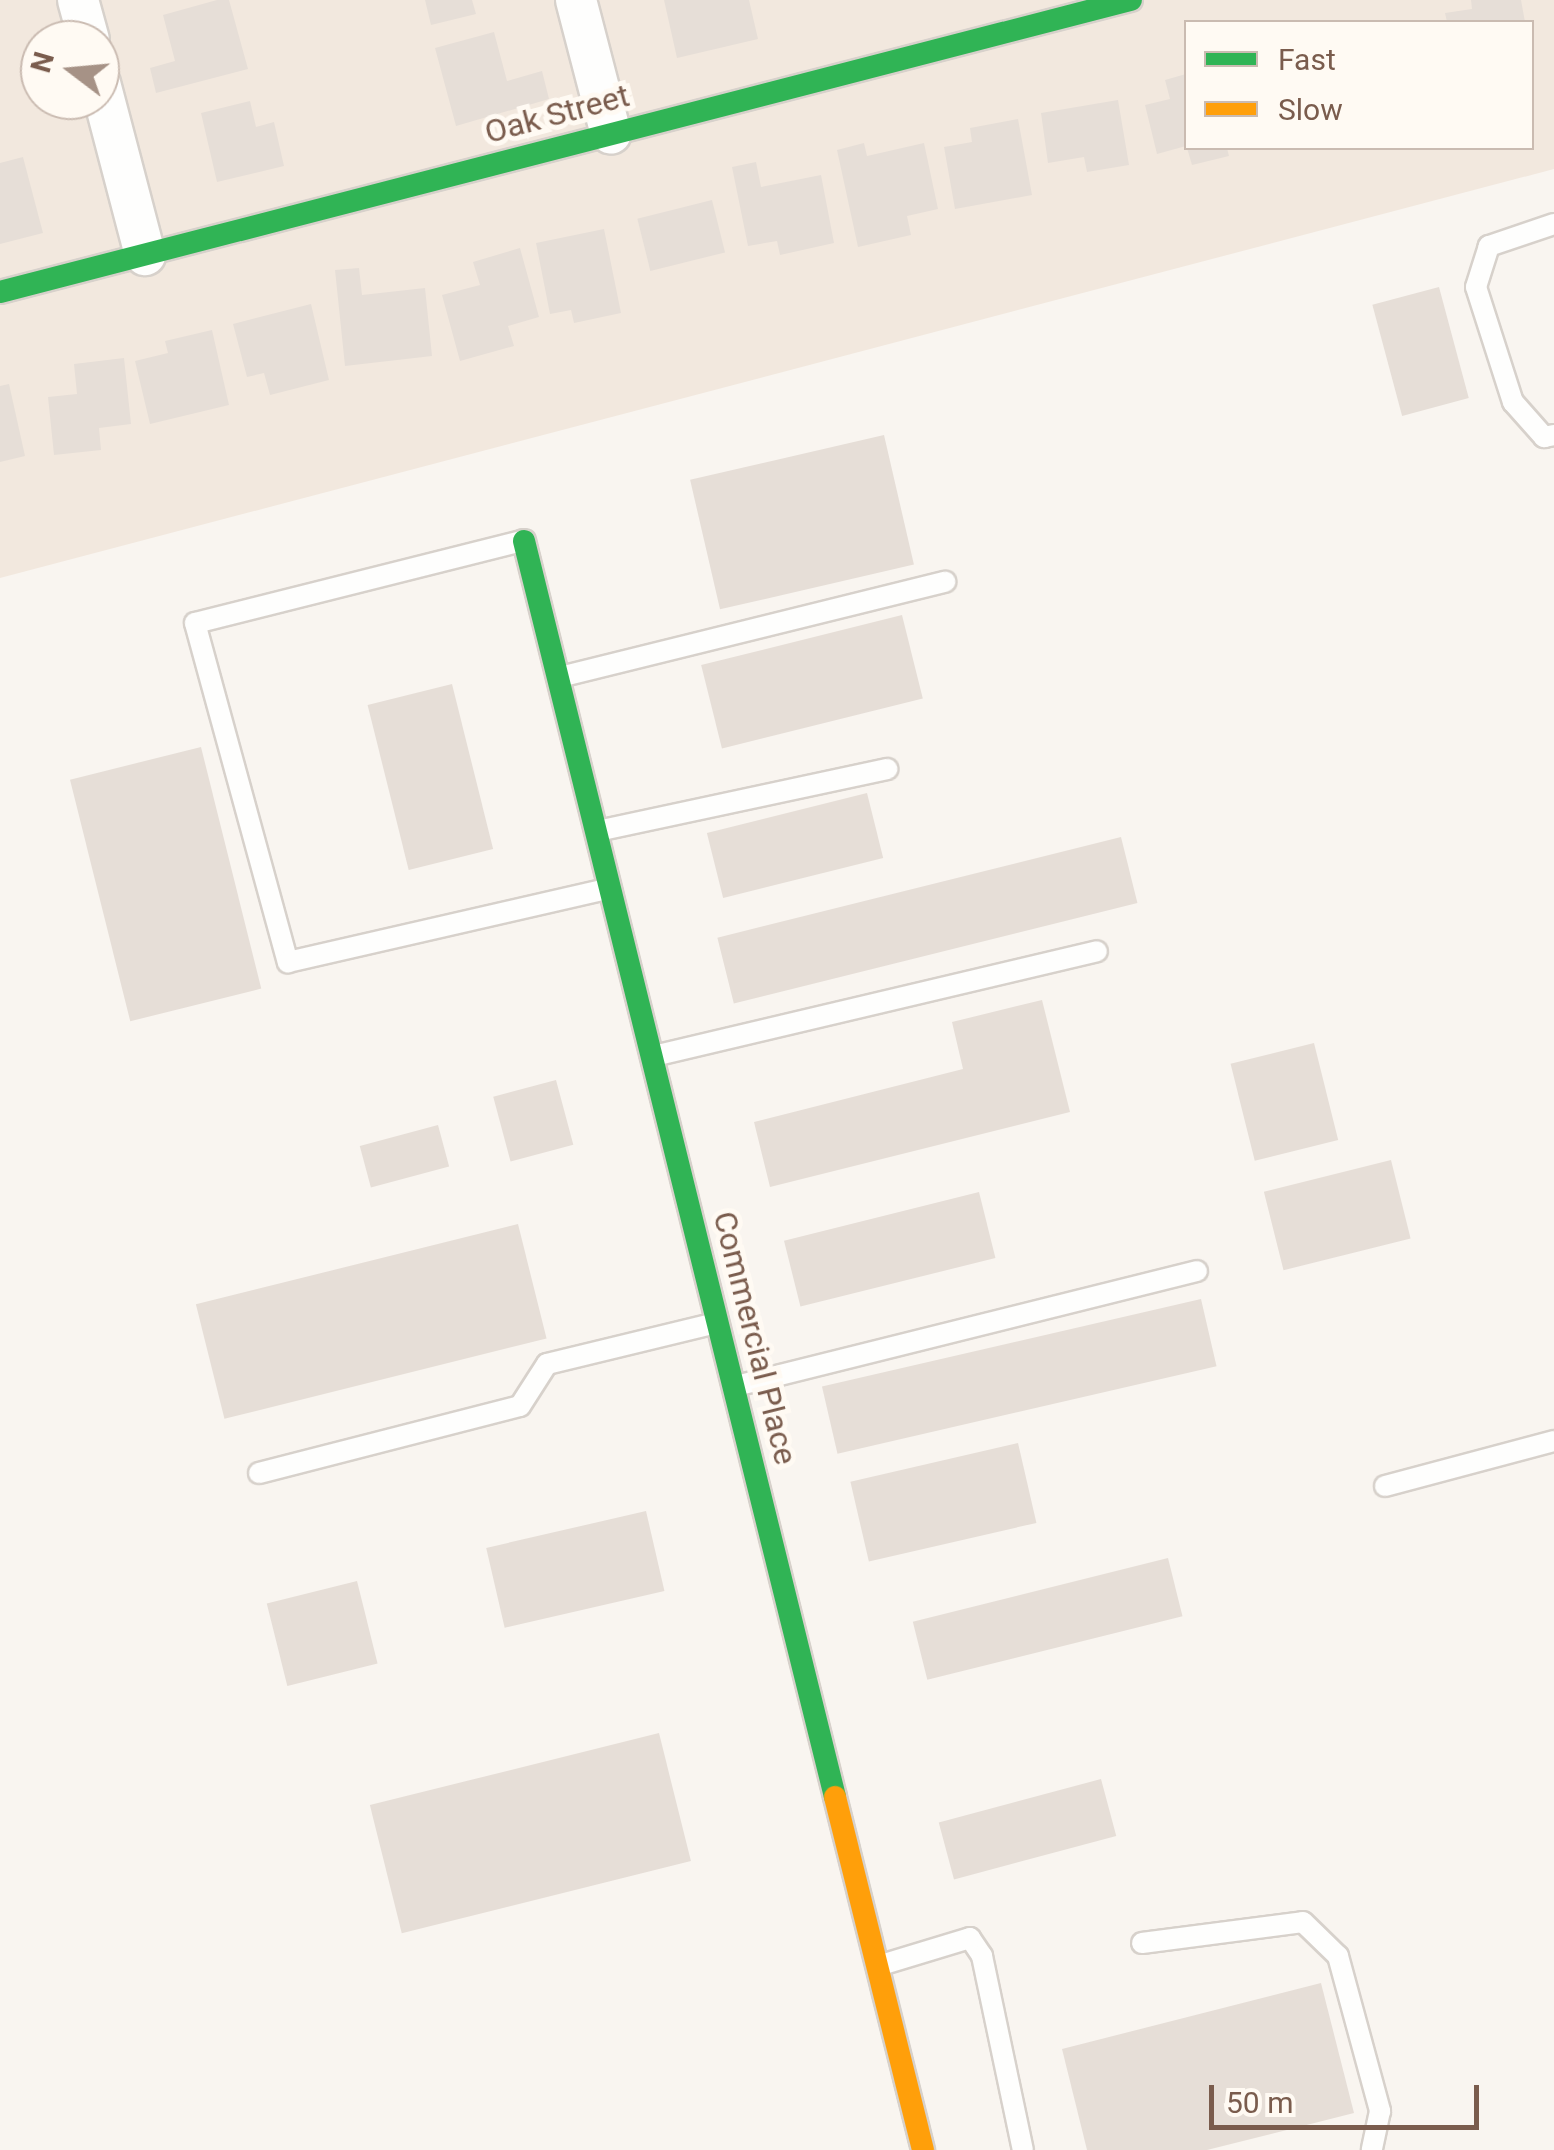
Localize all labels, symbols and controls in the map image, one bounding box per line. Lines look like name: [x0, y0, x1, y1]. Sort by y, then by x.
north arrow: [20, 20, 120, 120]
legend: [1184, 20, 1534, 150]
text: Fast: [1278, 42, 1336, 77]
text: N: [24, 48, 61, 76]
street label: Oak Street: [481, 76, 633, 152]
text: Slow: [1278, 92, 1343, 127]
street label: Commercial Place: [705, 1207, 805, 1469]
scale bar: [1214, 2065, 1484, 2127]
text: 50 m: [1226, 2085, 1293, 2120]

